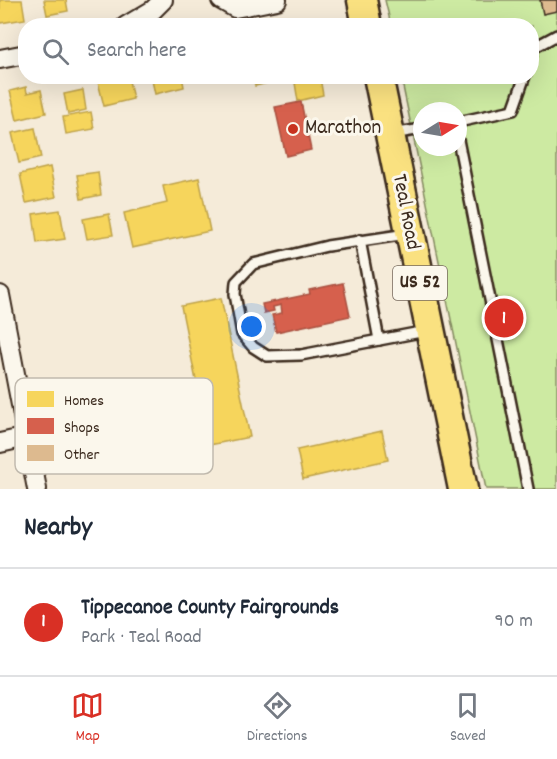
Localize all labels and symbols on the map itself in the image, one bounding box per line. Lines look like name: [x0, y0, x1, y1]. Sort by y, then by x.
north arrow: [413, 102, 467, 156]
place label: Marathon: [305, 114, 381, 144]
marker: Marathon: [286, 122, 300, 136]
street label: Teal Road: [383, 172, 427, 252]
road number: US 52: [393, 266, 447, 300]
pin: 1: [484, 296, 524, 340]
your location: [237, 312, 266, 341]
legend: [15, 378, 213, 474]
text: Homes: [64, 390, 104, 413]
text: Shops: [64, 417, 100, 440]
text: Other: [64, 444, 99, 467]

